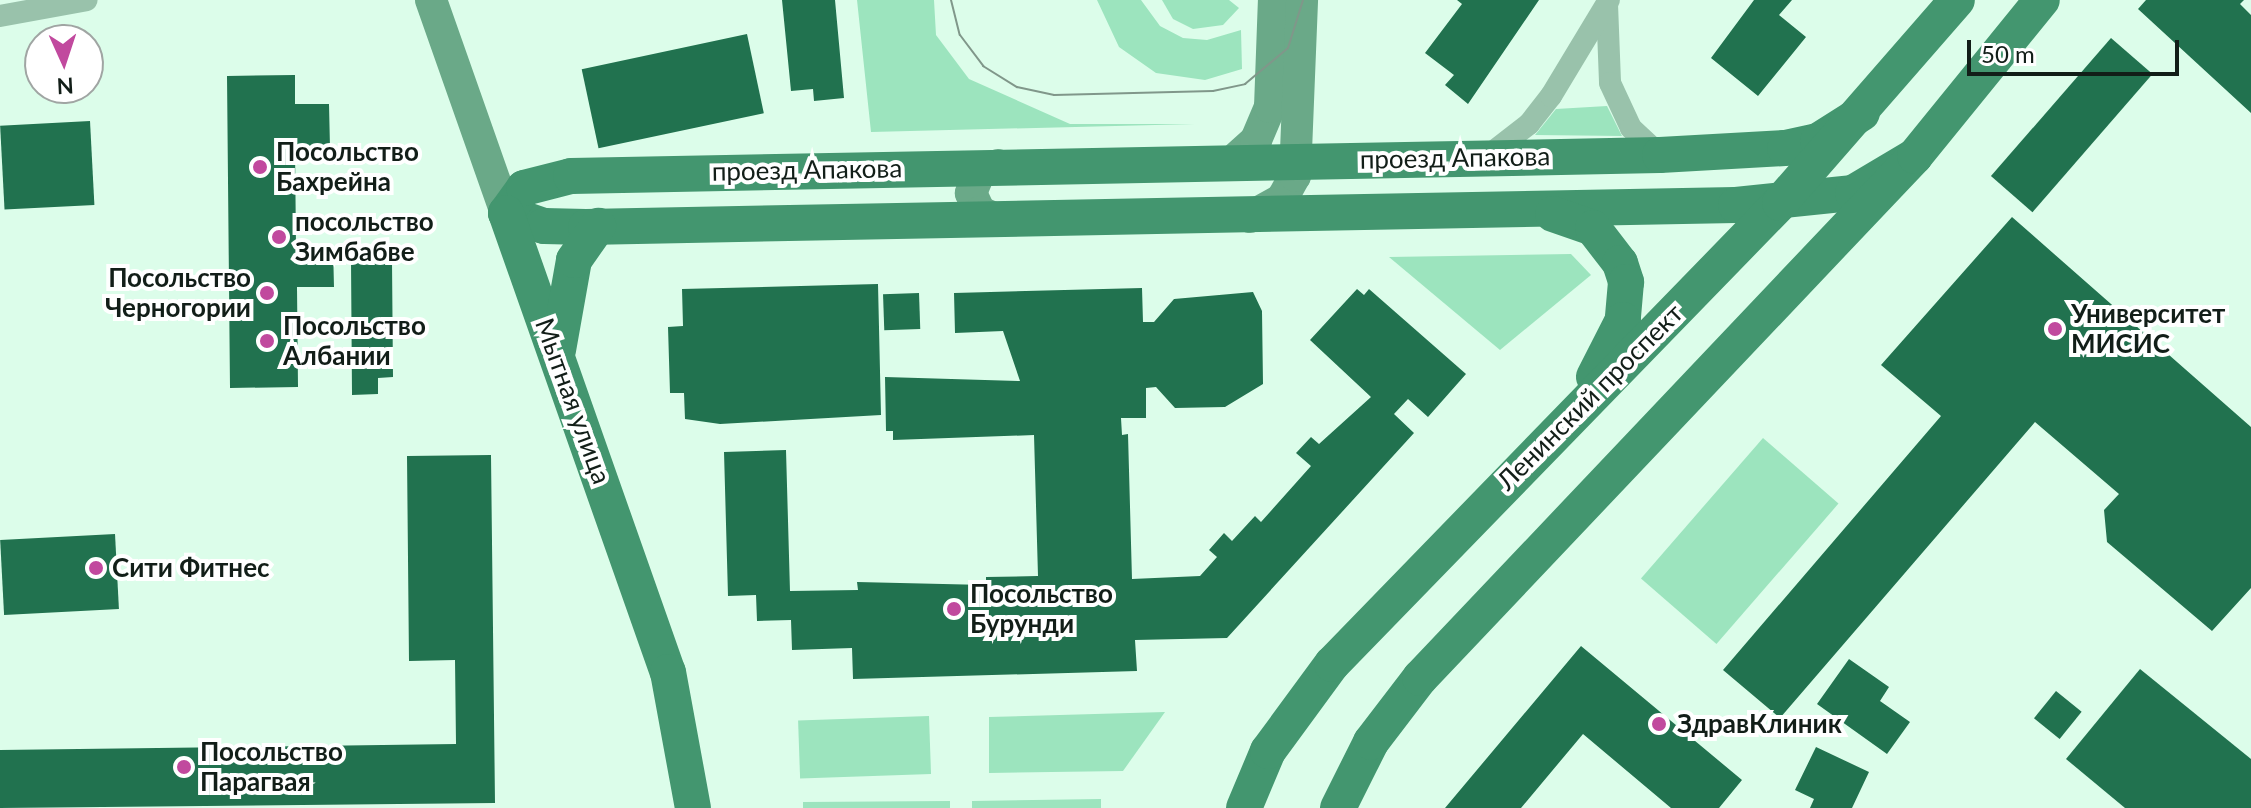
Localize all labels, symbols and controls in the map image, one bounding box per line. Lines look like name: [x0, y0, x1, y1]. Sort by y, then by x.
north arrow: [24, 24, 104, 104]
scale bar: [1971, 24, 2183, 74]
text: 50 m: [1981, 39, 2035, 68]
text: N: [56, 73, 74, 100]
place label: Посольство Бахрейна: [276, 136, 419, 198]
street label: проезд Апакова: [1359, 141, 1551, 175]
street label: проезд Апакова: [711, 153, 903, 187]
marker: Посольство Бахрейна: [251, 158, 269, 176]
place label: посольство Зимбабве: [295, 206, 434, 268]
marker: посольство Зимбабве: [270, 228, 288, 246]
place label: Посольство Черногории: [105, 262, 251, 324]
marker: Посольство Черногории: [258, 284, 276, 302]
street label: Ленинский проспект: [1491, 298, 1689, 496]
place label: Университет МИСИС: [2071, 298, 2225, 360]
place label: Посольство Албании: [283, 310, 426, 372]
street label: Мытная улица: [529, 314, 617, 488]
marker: Университет МИСИС: [2046, 320, 2064, 338]
marker: Посольство Албании: [258, 332, 276, 350]
place label: Сити Фитнес: [112, 552, 270, 584]
marker: Сити Фитнес: [87, 559, 105, 577]
place label: Посольство Бурунди: [970, 578, 1113, 640]
marker: Посольство Бурунди: [945, 600, 963, 618]
place label: ЗдравКлиник: [1677, 708, 1842, 740]
marker: ЗдравКлиник: [1648, 713, 1670, 735]
place label: Посольство Парагвая: [200, 736, 343, 798]
marker: Посольство Парагвая: [175, 758, 193, 776]

